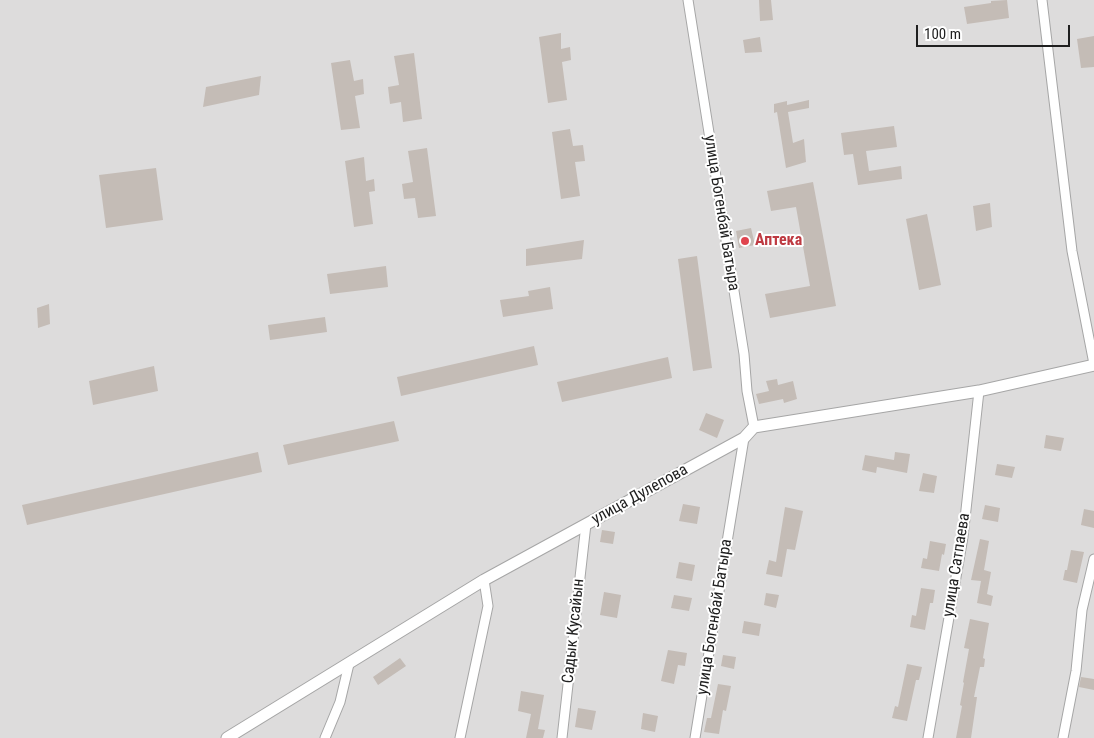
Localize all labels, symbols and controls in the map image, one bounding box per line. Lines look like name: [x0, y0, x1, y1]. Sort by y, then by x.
scale bar: [919, 15, 1073, 47]
text: 100 m: [924, 25, 961, 43]
street label: улица Богенбай Батыра: [699, 134, 743, 292]
place label: Аптека: [755, 231, 802, 251]
marker: Аптека: [739, 235, 751, 247]
street label: улица Дулепова: [589, 461, 691, 529]
street label: улица Сатпаева: [939, 512, 975, 618]
street label: улица Богенбай Батыра: [693, 538, 737, 696]
street label: Садык Кусайын: [559, 578, 589, 684]

